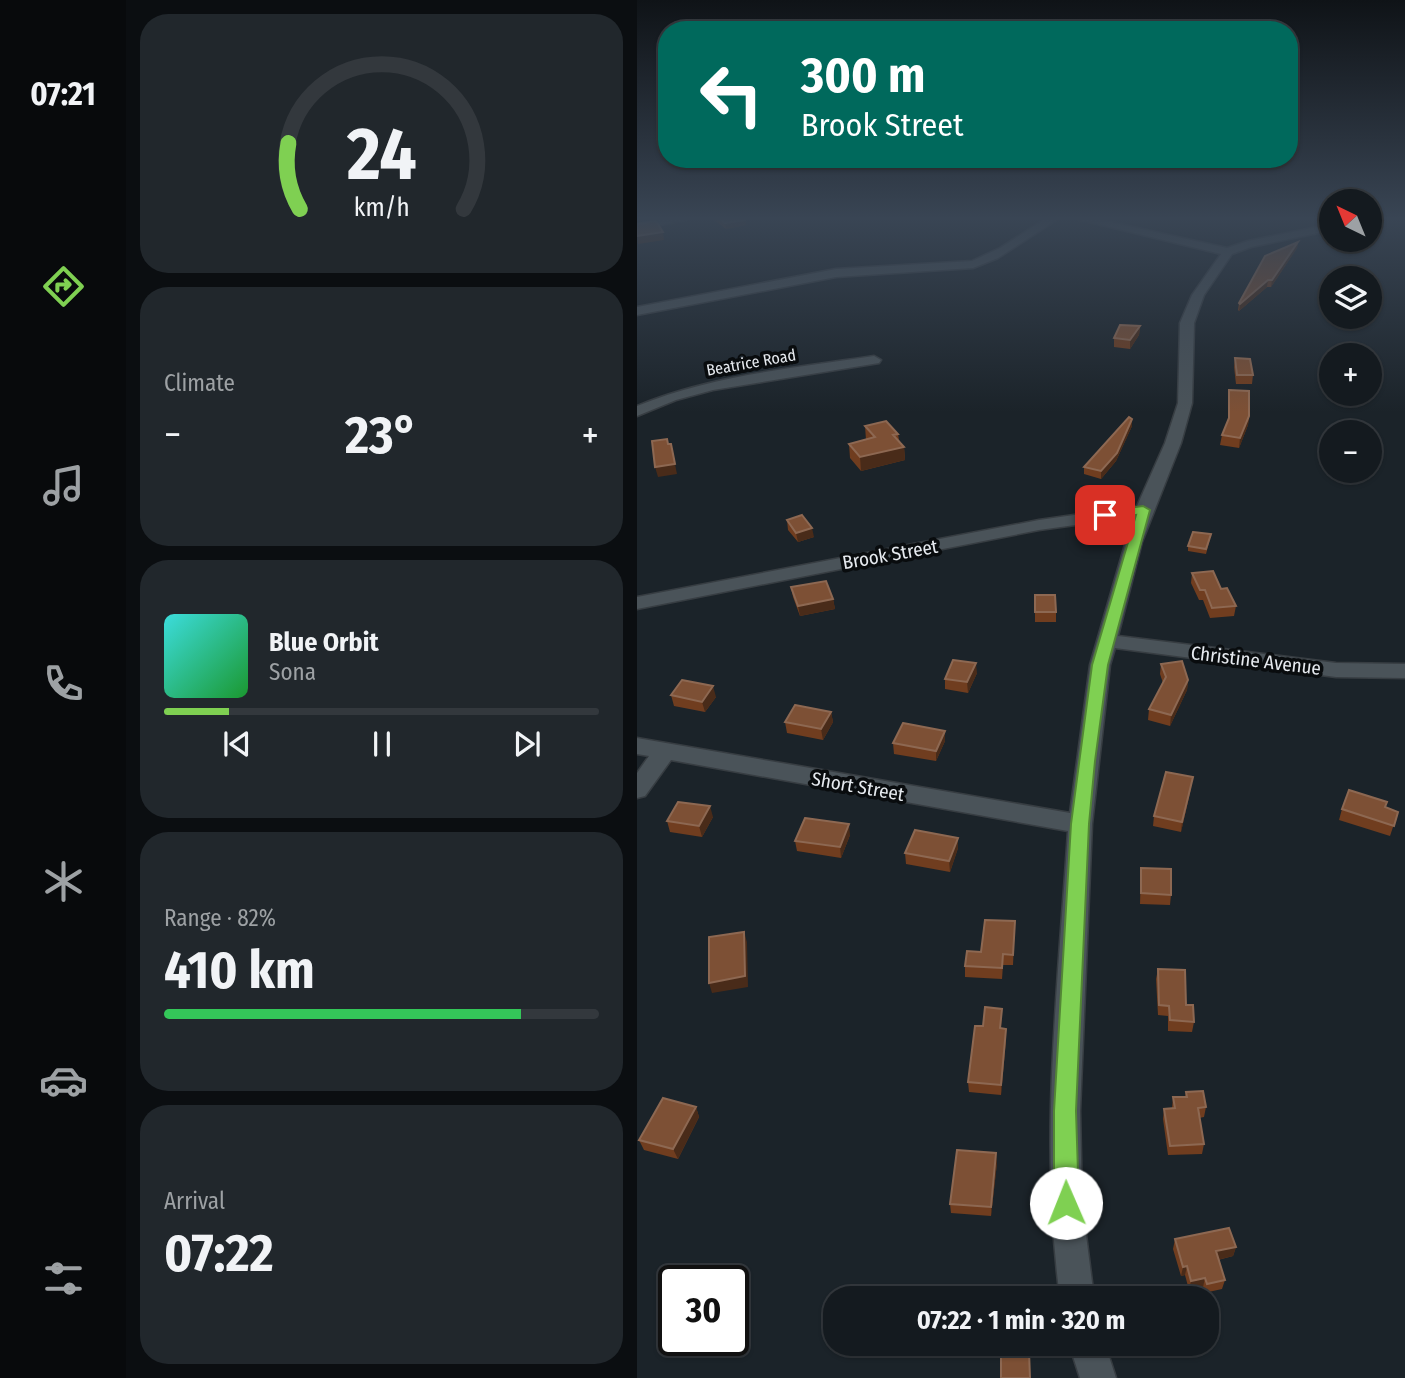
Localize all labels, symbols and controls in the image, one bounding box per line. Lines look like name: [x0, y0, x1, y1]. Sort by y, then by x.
text: 300 m: [801, 46, 925, 105]
icon: left: [686, 49, 777, 140]
text: 07:21: [30, 75, 96, 113]
text: Brook Street: [801, 106, 964, 144]
text: 24: [346, 112, 416, 199]
north arrow: [1319, 189, 1383, 252]
map controls: [1319, 189, 1382, 483]
text: km/h: [354, 193, 409, 223]
icon: directions: [39, 262, 88, 311]
button: layers: [1319, 266, 1382, 329]
button: +: [1319, 343, 1382, 406]
street label: Beatrice Road: [705, 345, 797, 380]
text: Climate: [164, 369, 235, 397]
text: 23°: [345, 404, 418, 467]
text: −: [164, 412, 181, 458]
text: +: [582, 412, 599, 458]
button: −: [1319, 420, 1382, 483]
icon: music: [39, 461, 88, 510]
pin: [1075, 485, 1135, 545]
icon: arrive: [1086, 496, 1124, 534]
street label: Brook Street: [841, 535, 940, 574]
text: Blue Orbit: [269, 627, 379, 658]
street label: Christine Avenue: [1190, 641, 1322, 680]
text: Sona: [269, 658, 316, 686]
icon: phone: [39, 659, 88, 708]
icon: previous: [218, 725, 256, 763]
icon: pause: [363, 725, 401, 763]
icon: next: [508, 725, 546, 763]
street label: Short Street: [810, 767, 907, 806]
icon: climate: [39, 857, 88, 906]
text: Range · 82%: [164, 904, 276, 932]
text: 410 km: [164, 939, 315, 1002]
icon: car: [39, 1056, 88, 1105]
position arrow: [1029, 1166, 1103, 1240]
text: Arrival: [164, 1187, 225, 1215]
text: 07:22: [164, 1222, 274, 1285]
icon: filters: [39, 1254, 88, 1303]
speed limit sign: 30: [658, 1265, 749, 1356]
text: 07:22 · 1 min · 320 m: [917, 1305, 1125, 1336]

